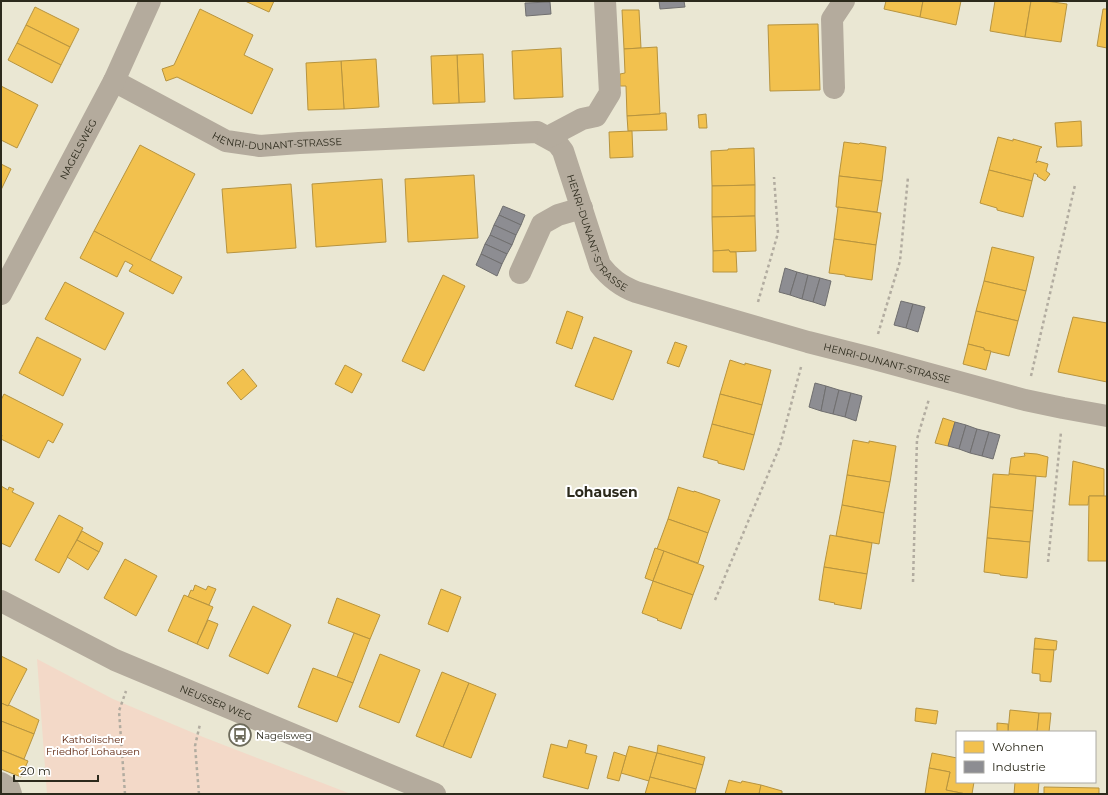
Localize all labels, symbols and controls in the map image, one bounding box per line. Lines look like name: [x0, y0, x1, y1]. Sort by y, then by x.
street label: NAGELSWEG: [56, 116, 99, 182]
street label: HENRI-DUNANT-STRASSE: [210, 128, 343, 153]
street label: HENRI-DUNANT-STRASSE: [564, 173, 631, 294]
street label: HENRI-DUNANT-STRASSE: [822, 340, 952, 386]
district label: Lohausen: [566, 483, 638, 501]
street label: NEUSSER WEG: [178, 681, 254, 723]
bus stop icon: Nagelsweg: [227, 722, 253, 748]
place label: Nagelsweg: [256, 729, 312, 742]
legend: [956, 731, 1096, 783]
park label: Katholischer Friedhof Lohausen: [46, 733, 140, 758]
text: Wohnen: [992, 739, 1044, 754]
scale bar: [14, 757, 98, 783]
text: Industrie: [992, 759, 1046, 774]
text: 20 m: [20, 763, 51, 778]

